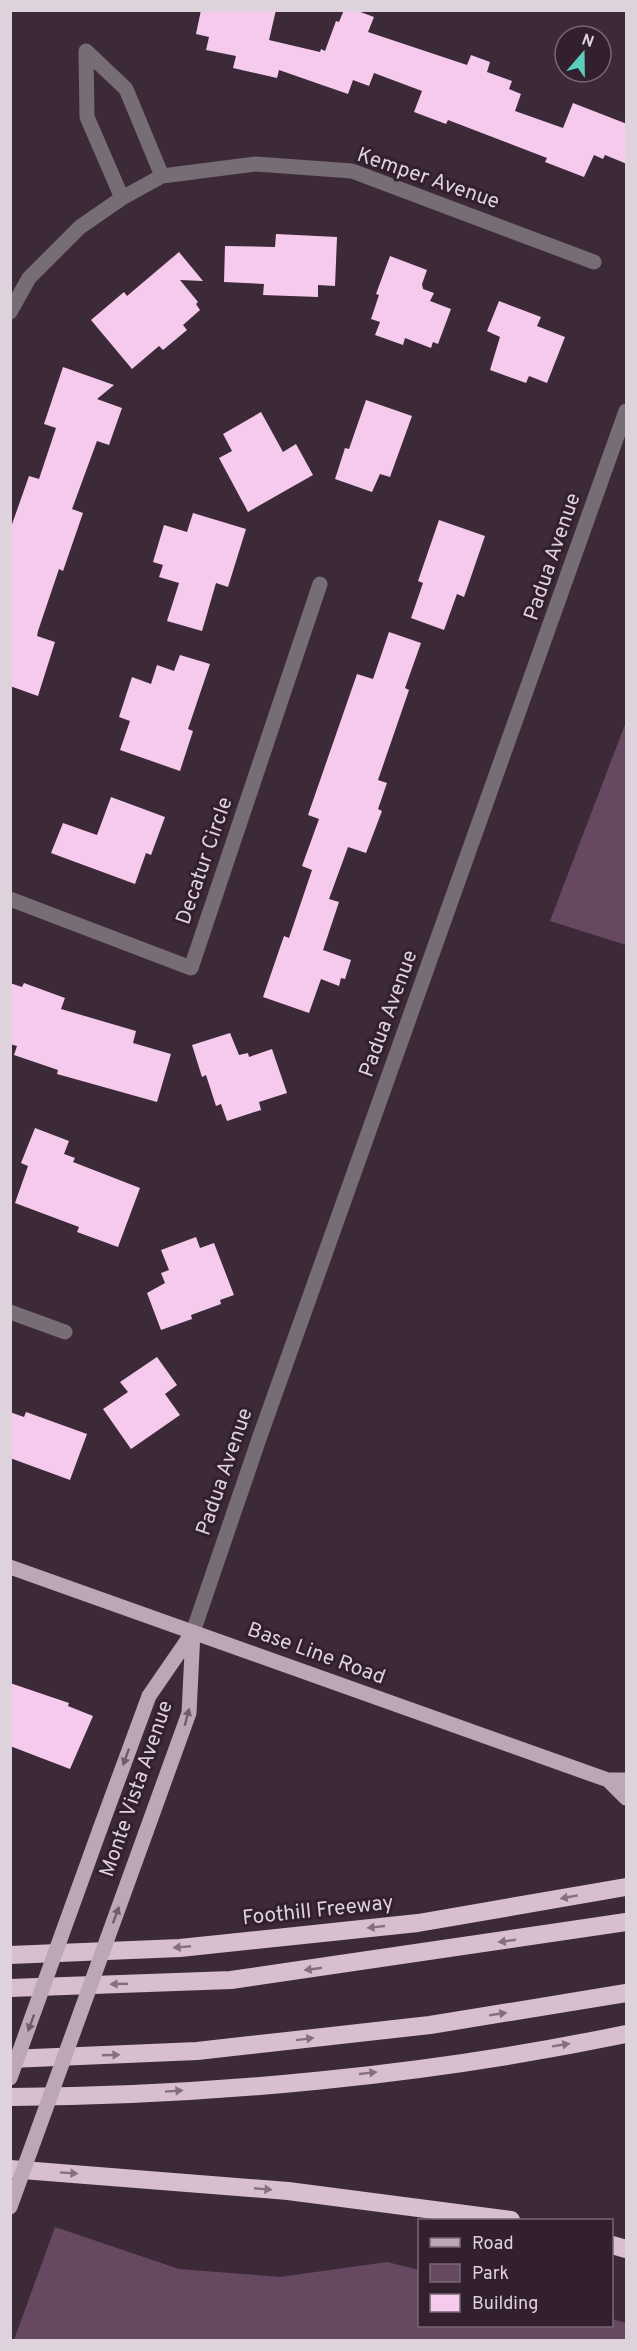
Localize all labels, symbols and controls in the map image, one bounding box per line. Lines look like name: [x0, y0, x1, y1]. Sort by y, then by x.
north arrow: [553, 24, 613, 84]
text: N: [579, 30, 596, 53]
street label: Kemper Avenue: [353, 142, 503, 216]
street label: Padua Avenue: [519, 490, 587, 624]
street label: Decatur Circle: [171, 794, 239, 928]
street label: Padua Avenue: [354, 947, 424, 1081]
street label: Padua Avenue: [191, 1405, 259, 1539]
street label: Base Line Road: [243, 1617, 389, 1691]
street label: Monte Vista Avenue: [94, 1697, 180, 1881]
one-way arrow: [182, 1708, 192, 1726]
one-way arrow: [121, 1748, 131, 1766]
street label: Foothill Freeway: [241, 1890, 395, 1932]
one-way arrow: [559, 1893, 578, 1902]
one-way arrow: [111, 1906, 121, 1924]
one-way arrow: [367, 1922, 386, 1932]
one-way arrow: [497, 1937, 516, 1946]
one-way arrow: [173, 1942, 192, 1952]
one-way arrow: [304, 1964, 323, 1973]
one-way arrow: [110, 1979, 129, 1989]
one-way arrow: [489, 2009, 508, 2018]
one-way arrow: [25, 2014, 35, 2032]
one-way arrow: [296, 2034, 315, 2044]
one-way arrow: [552, 2041, 571, 2050]
one-way arrow: [101, 2050, 120, 2060]
one-way arrow: [359, 2068, 378, 2078]
one-way arrow: [164, 2086, 183, 2095]
one-way arrow: [59, 2168, 78, 2178]
one-way arrow: [254, 2184, 273, 2194]
legend: [418, 2219, 613, 2327]
text: Road: [472, 2233, 514, 2256]
text: Park: [472, 2263, 509, 2286]
text: Building: [472, 2293, 538, 2316]

